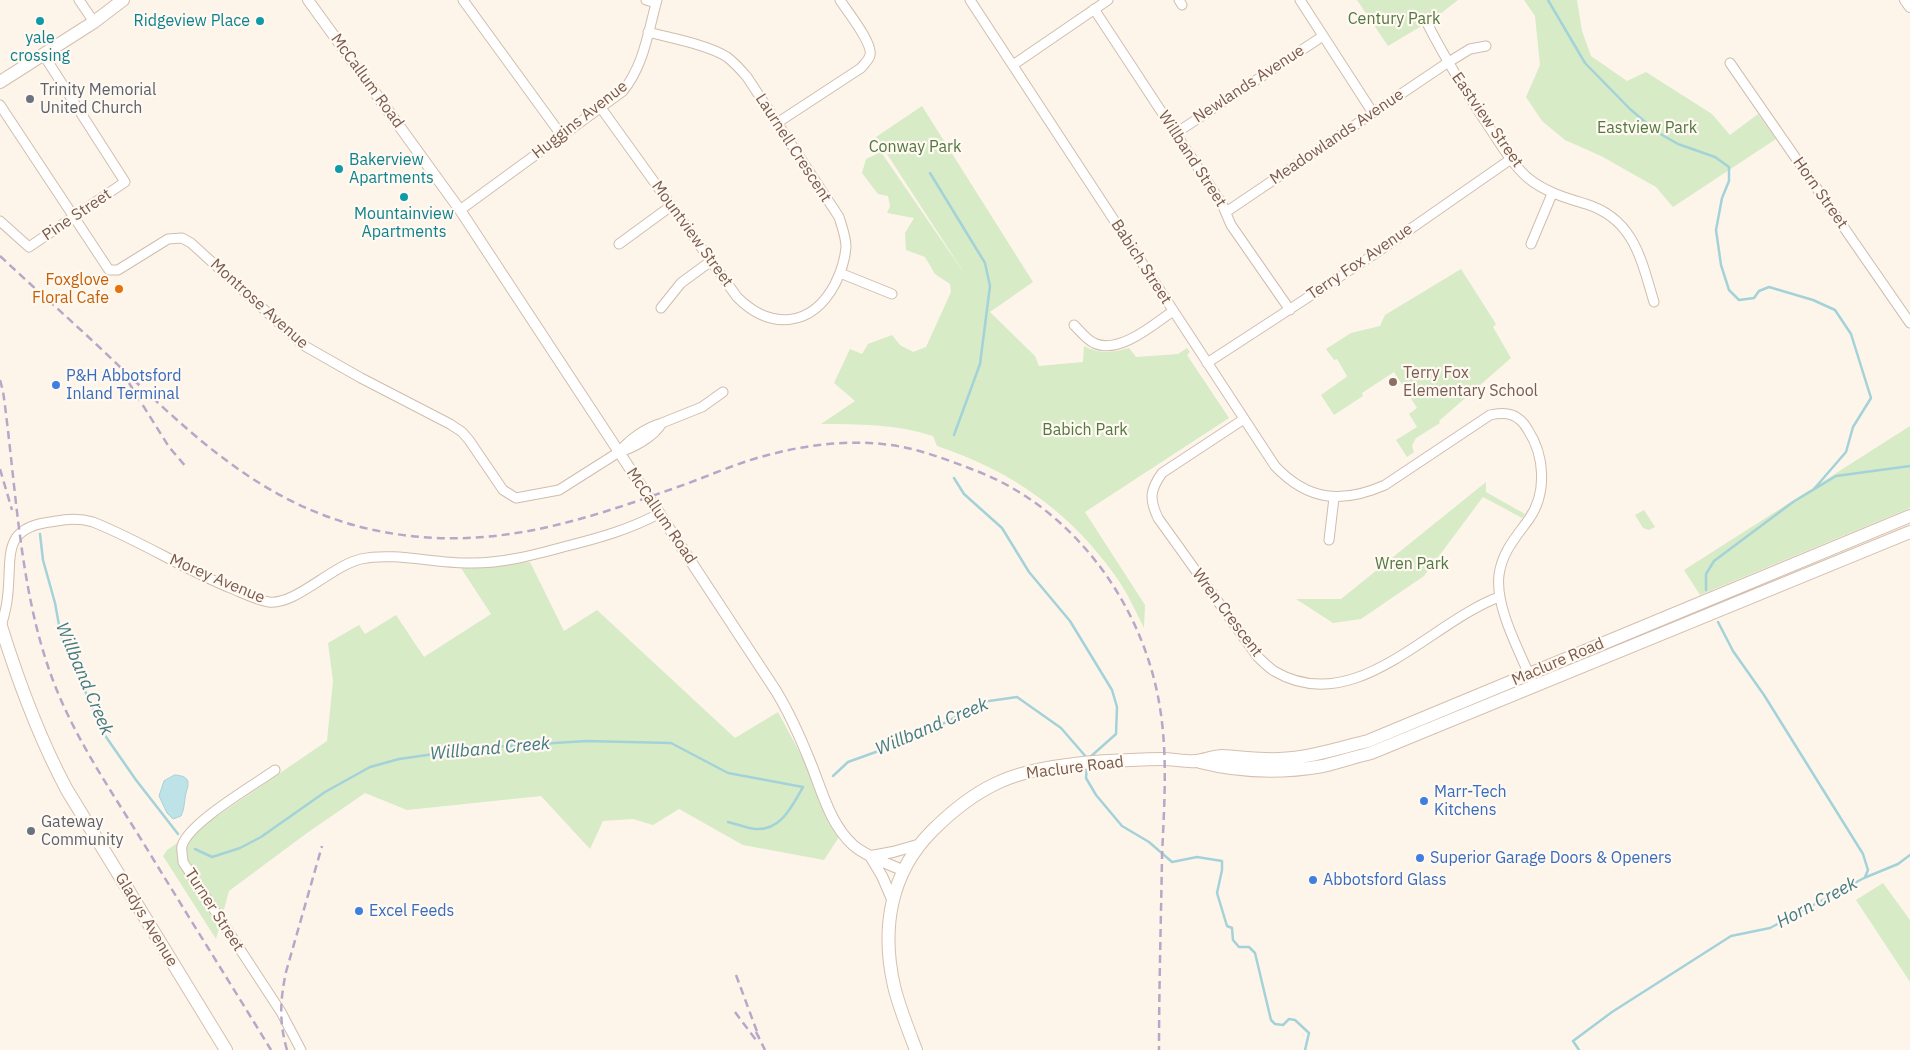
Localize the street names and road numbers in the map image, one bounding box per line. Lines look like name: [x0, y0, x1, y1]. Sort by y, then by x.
street label: McCallum Road: [326, 30, 408, 132]
street label: Newlands Avenue: [1190, 41, 1308, 127]
street label: Eastview Street: [1447, 69, 1527, 171]
street label: Huggins Avenue: [529, 77, 631, 163]
street label: Meadowlands Avenue: [1267, 85, 1407, 189]
street label: Laurnell Crescent: [751, 90, 835, 206]
street label: Willband Street: [1154, 107, 1230, 211]
street label: Horn Street: [1788, 154, 1852, 232]
street label: Mountview Street: [647, 177, 737, 291]
street label: Pine Street: [39, 185, 115, 245]
street label: Babich Street: [1107, 216, 1175, 308]
street label: Terry Fox Avenue: [1304, 220, 1416, 304]
street label: Montrose Avenue: [206, 255, 312, 353]
street label: McCallum Road: [622, 464, 700, 568]
street label: Morey Avenue: [166, 550, 268, 608]
street label: Wren Crescent: [1188, 565, 1266, 661]
street label: Maclure Road: [1509, 634, 1607, 690]
street label: Maclure Road: [1025, 752, 1125, 784]
street label: Turner Street: [180, 865, 248, 955]
street label: Gladys Avenue: [110, 870, 182, 970]

